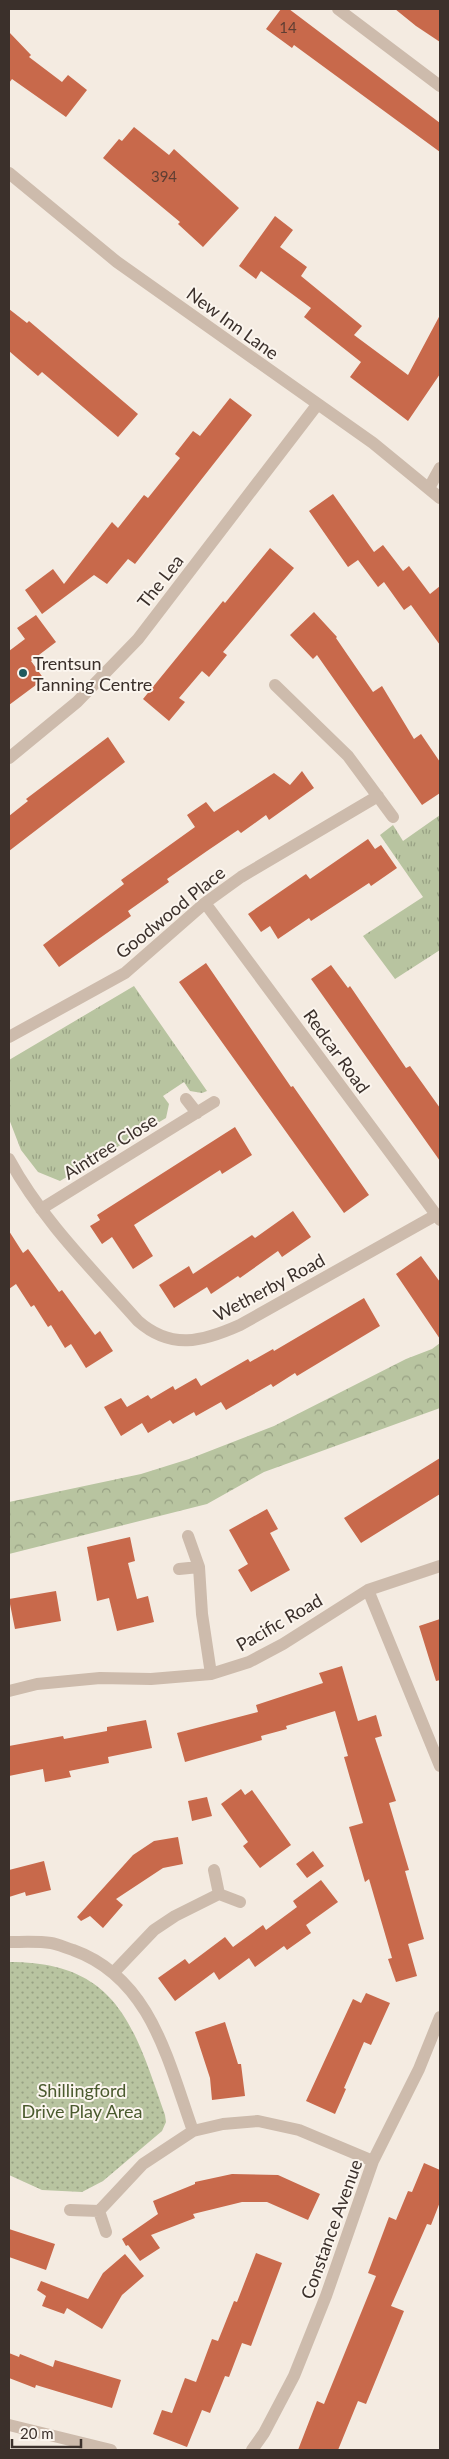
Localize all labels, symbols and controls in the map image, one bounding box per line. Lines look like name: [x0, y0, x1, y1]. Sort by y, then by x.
house number: 14: [279, 18, 297, 36]
house number: 394: [151, 167, 177, 185]
street label: New Inn Lane: [183, 282, 283, 364]
street label: The Lea: [132, 550, 188, 612]
place label: Trentsun Tanning Centre: [33, 652, 152, 695]
marker: Trentsun Tanning Centre: [17, 667, 29, 679]
street label: Goodwood Place: [111, 861, 229, 963]
street label: Redcar Road: [299, 1005, 375, 1097]
street label: Aintree Close: [59, 1108, 161, 1184]
street label: Wetherby Road: [210, 1248, 328, 1326]
street label: Pacific Road: [232, 1589, 326, 1655]
park label: Shillingford Drive Play Area: [22, 2079, 142, 2122]
street label: Constance Avenue: [296, 2156, 366, 2302]
scale bar: [12, 2416, 81, 2448]
text: 20 m: [20, 2424, 54, 2442]

